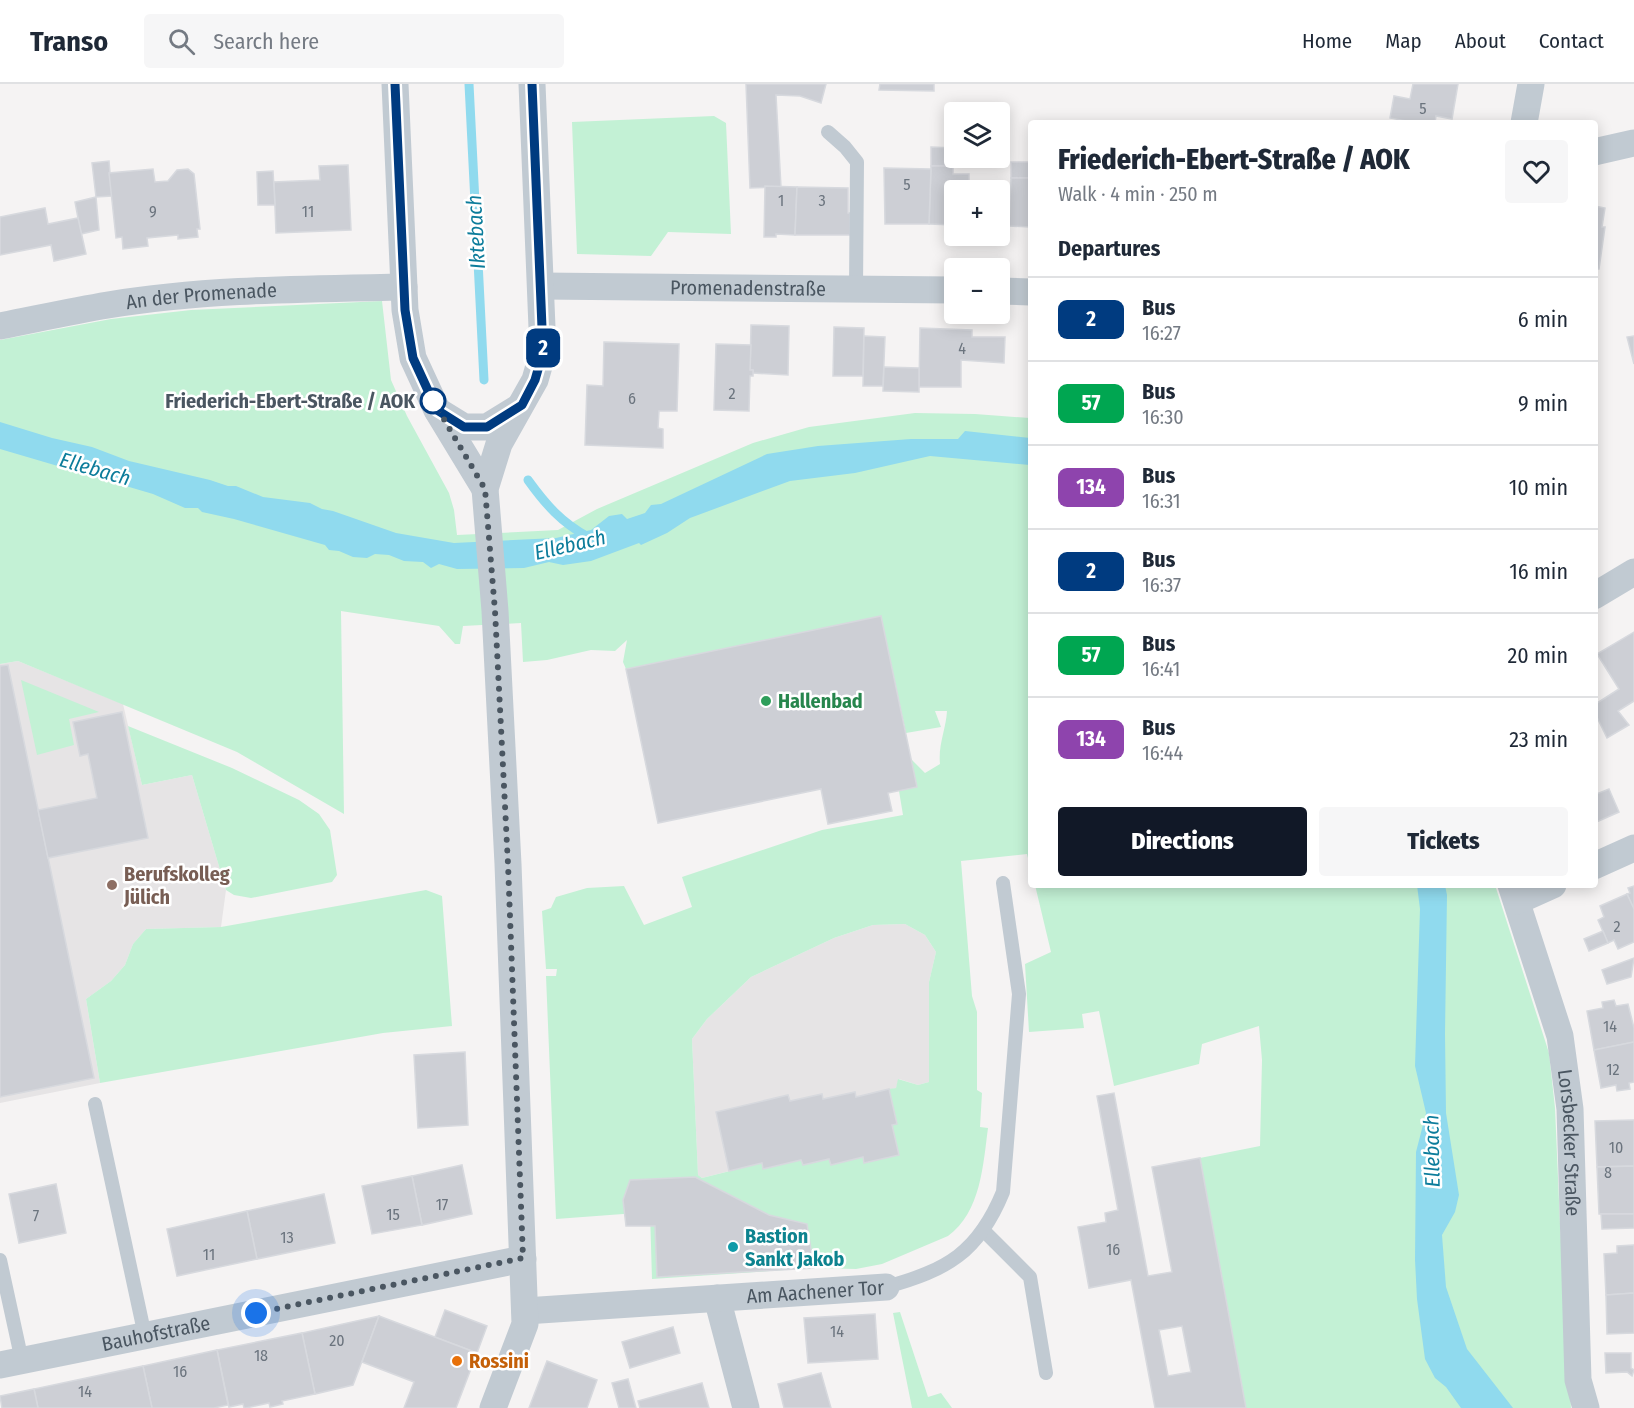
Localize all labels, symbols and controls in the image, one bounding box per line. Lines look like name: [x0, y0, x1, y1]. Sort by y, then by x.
search box: [144, 14, 564, 68]
text: Transo: [30, 25, 108, 58]
icon: search: [165, 25, 198, 58]
text: Search here: [213, 28, 319, 55]
text: Home: [1302, 28, 1352, 54]
text: Map: [1385, 28, 1422, 54]
text: About: [1455, 28, 1506, 54]
text: Contact: [1539, 28, 1604, 54]
house number: 5: [1419, 99, 1427, 118]
map controls: [944, 102, 1010, 324]
button: layers: [944, 102, 1010, 168]
button: heart: [1505, 140, 1568, 203]
text: Friederich-Ebert-Straße / AOK: [1058, 143, 1410, 176]
house number: 5: [903, 175, 911, 194]
button: +: [944, 180, 1010, 246]
text: Walk · 4 min · 250 m: [1058, 182, 1218, 206]
house number: 1: [778, 191, 784, 210]
house number: 3: [818, 191, 826, 210]
water label: Iktebach: [461, 194, 491, 270]
house number: 9: [149, 202, 157, 221]
house number: 11: [302, 202, 314, 221]
text: Departures: [1058, 235, 1160, 262]
button: −: [944, 258, 1010, 324]
street label: Promenadenstraße: [670, 275, 826, 301]
street label: An der Promenade: [124, 278, 277, 314]
text: Bus: [1142, 294, 1175, 321]
text: 2: [1086, 306, 1096, 332]
text: 6 min: [1518, 306, 1568, 333]
text: 16:27: [1142, 321, 1181, 345]
line badge: 2: [524, 328, 562, 368]
text: 2: [538, 335, 548, 361]
house number: 4: [958, 339, 966, 358]
text: Bus: [1142, 378, 1175, 405]
house number: 2: [728, 384, 736, 403]
marker: Friederich-Ebert-Straße / AOK: [420, 388, 446, 414]
place label: Friederich-Ebert-Straße / AOK: [165, 389, 415, 413]
house number: 6: [628, 389, 636, 408]
text: 57: [1082, 390, 1100, 416]
text: 9 min: [1518, 390, 1568, 417]
text: 16:30: [1142, 405, 1184, 429]
water label: Ellebach: [57, 446, 133, 492]
text: Bus: [1142, 462, 1175, 489]
text: 134: [1076, 474, 1106, 500]
text: 10 min: [1509, 474, 1568, 501]
text: 16:31: [1142, 489, 1180, 513]
water label: Ellebach: [532, 524, 608, 566]
text: Bus: [1142, 546, 1175, 573]
text: 2: [1086, 558, 1096, 584]
text: 16 min: [1509, 558, 1568, 585]
text: 16:37: [1142, 573, 1181, 597]
text: Bus: [1142, 630, 1175, 657]
text: 57: [1082, 642, 1100, 668]
text: 20 min: [1508, 642, 1568, 669]
text: 16:41: [1142, 657, 1180, 681]
place label: Hallenbad: [778, 689, 863, 713]
marker: Hallenbad: [759, 694, 773, 708]
text: Bus: [1142, 714, 1175, 741]
text: 134: [1076, 726, 1106, 752]
text: 23 min: [1509, 726, 1568, 753]
text: 16:44: [1142, 741, 1183, 765]
button: Directions: [1058, 807, 1307, 876]
button: Tickets: [1319, 807, 1568, 876]
place label: Berufskolleg Jülich: [123, 862, 230, 909]
marker: Berufskolleg Jülich: [105, 878, 119, 892]
house number: 2: [1613, 917, 1621, 936]
house number: 14: [1603, 1017, 1617, 1036]
house number: 12: [1606, 1060, 1620, 1079]
street label: Lorsbecker Straße: [1553, 1068, 1585, 1217]
water label: Ellebach: [1418, 1114, 1446, 1188]
house number: 10: [1609, 1138, 1623, 1157]
house number: 8: [1604, 1163, 1612, 1182]
house number: 17: [436, 1195, 449, 1214]
house number: 15: [386, 1205, 400, 1224]
house number: 7: [33, 1206, 40, 1225]
place label: Bastion Sankt Jakob: [745, 1224, 845, 1271]
house number: 13: [280, 1228, 294, 1247]
marker: Bastion Sankt Jakob: [726, 1240, 740, 1254]
house number: 16: [1106, 1240, 1120, 1259]
house number: 11: [203, 1245, 215, 1264]
street label: Am Aachener Tor: [746, 1275, 885, 1308]
your location: [241, 1298, 271, 1328]
street label: Bauhofstraße: [99, 1311, 212, 1356]
house number: 14: [830, 1322, 844, 1341]
house number: 20: [329, 1331, 345, 1350]
house number: 18: [254, 1346, 268, 1365]
place label: Rossini: [469, 1349, 529, 1373]
marker: Rossini: [450, 1354, 464, 1368]
house number: 16: [173, 1362, 187, 1381]
house number: 14: [78, 1382, 92, 1401]

